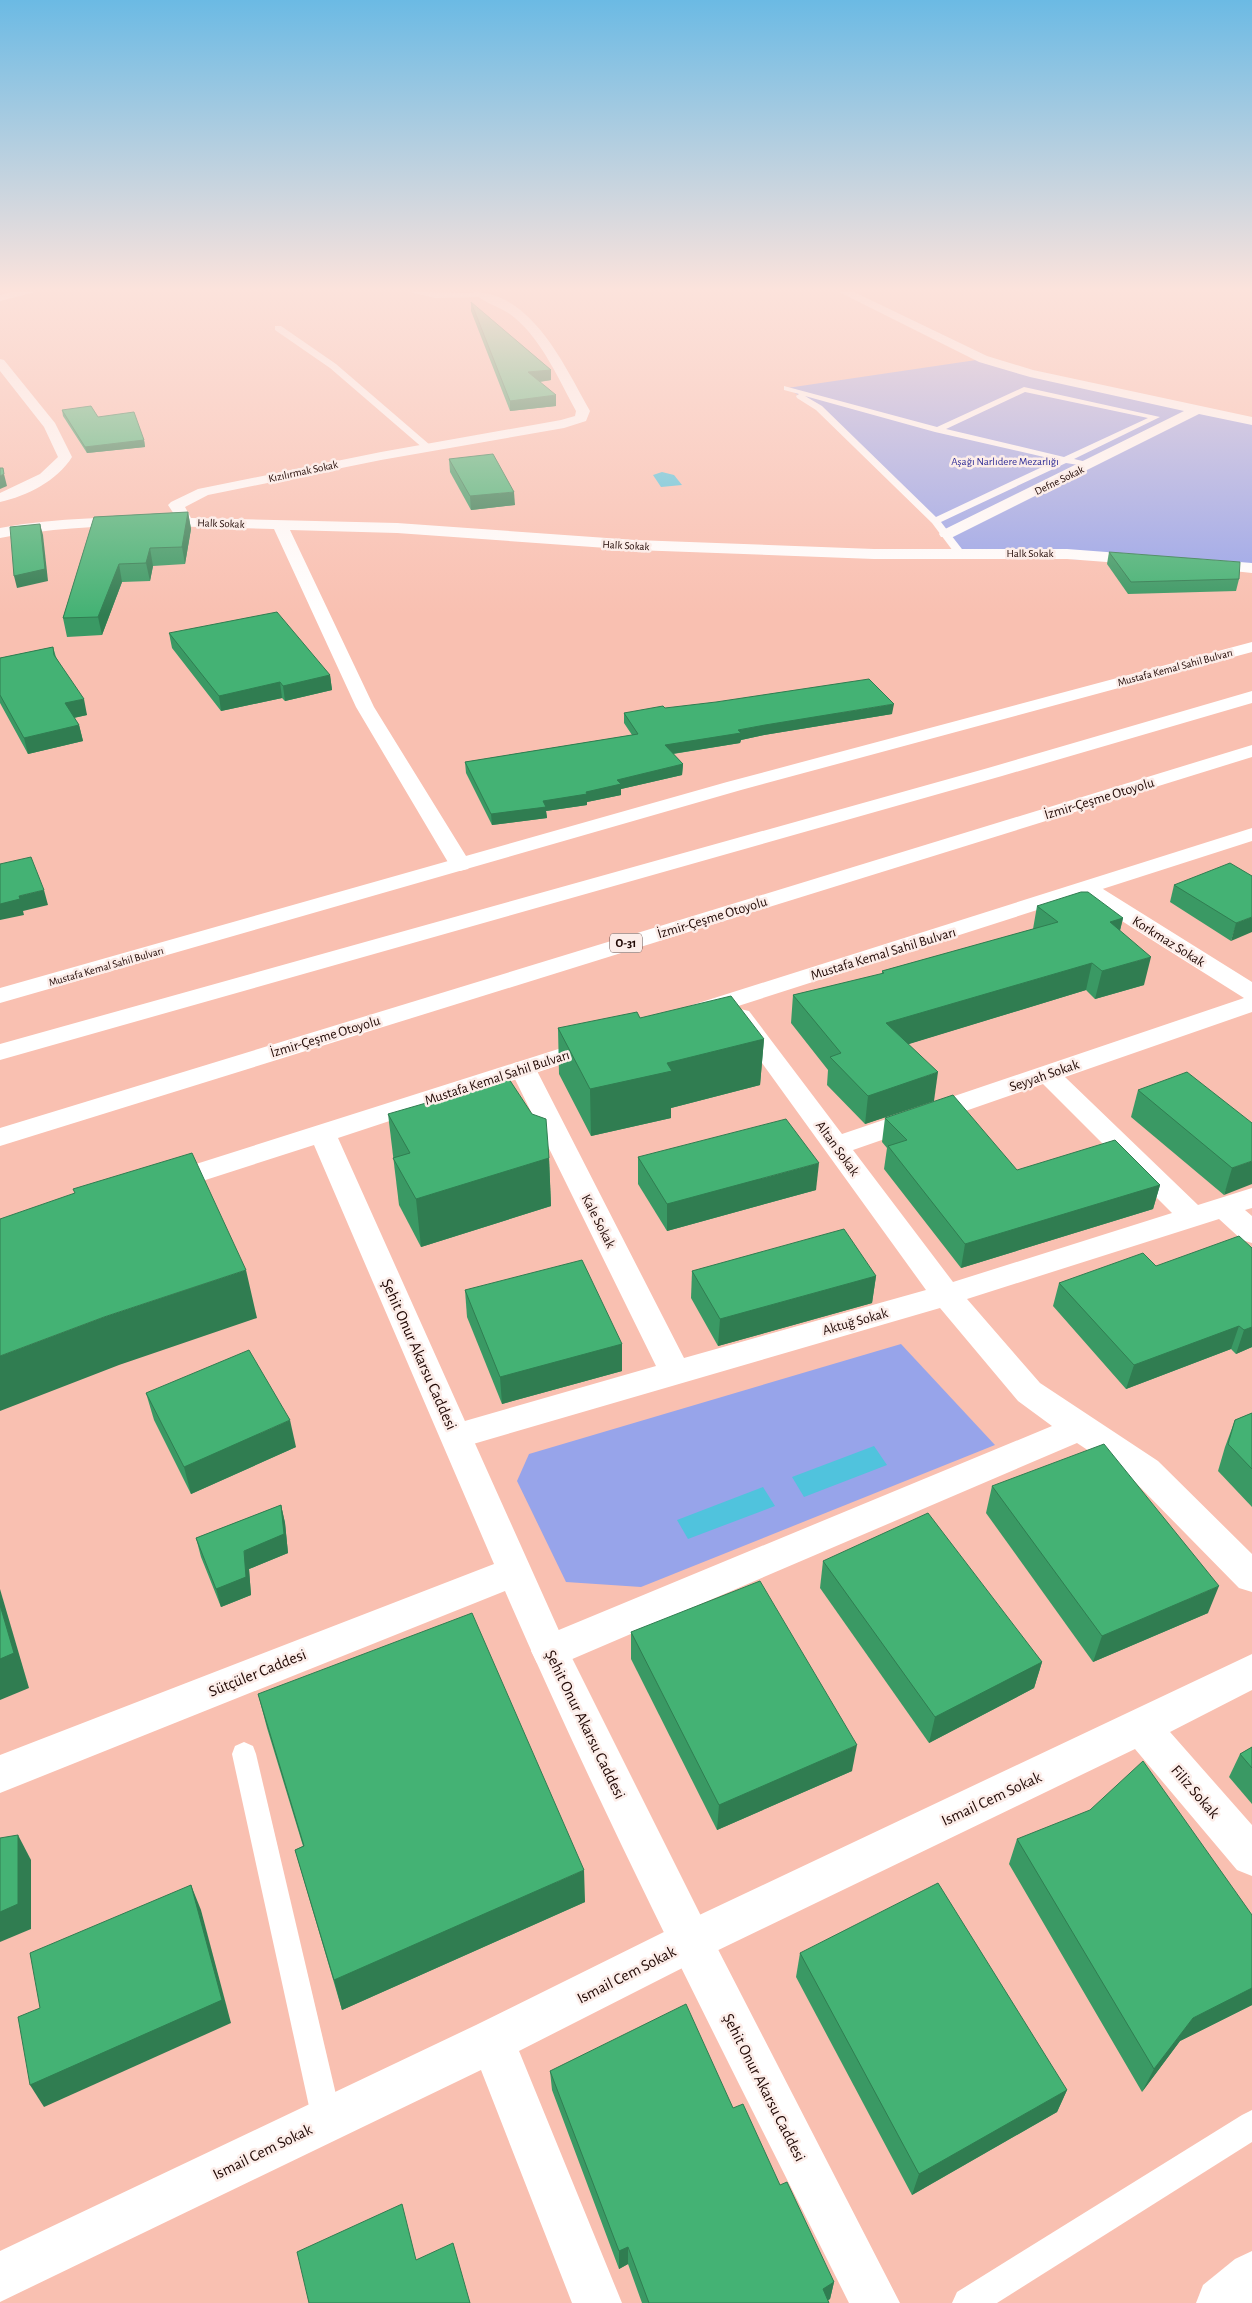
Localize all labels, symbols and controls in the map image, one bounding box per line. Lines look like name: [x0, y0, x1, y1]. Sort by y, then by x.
park label: Aşağı Narlıdere Mezarlığı: [951, 456, 1059, 467]
street label: Kızılırmak Sokak: [267, 459, 339, 484]
street label: Defne Sokak: [1033, 464, 1086, 497]
street label: Halk Sokak: [197, 517, 245, 530]
street label: Halk Sokak: [602, 539, 650, 552]
street label: Halk Sokak: [1006, 548, 1054, 559]
street label: Mustafa Kemal Sahil Bulvarı: [1116, 647, 1234, 688]
street label: İzmir-Çeşme Otoyolu: [1042, 773, 1156, 822]
street label: İzmir-Çeşme Otoyolu: [655, 892, 769, 941]
street label: Korkmaz Sokak: [1130, 914, 1208, 970]
street label: Mustafa Kemal Sahil Bulvarı: [809, 925, 958, 983]
road number: O-31: [610, 934, 642, 952]
street label: Mustafa Kemal Sahil Bulvarı: [48, 945, 165, 988]
street label: İzmir-Çeşme Otoyolu: [268, 1011, 382, 1060]
street label: Mustafa Kemal Sahil Bulvarı: [423, 1048, 571, 1108]
street label: Seyyah Sokak: [1008, 1057, 1082, 1094]
street label: Altan Sokak: [813, 1119, 862, 1179]
street label: Kale Sokak: [579, 1192, 618, 1251]
street label: Şehit Onur Akarsu Caddesi: [379, 1276, 460, 1432]
street label: Aktuğ Sokak: [821, 1306, 890, 1338]
street label: Sütçüler Caddesi: [206, 1646, 308, 1700]
street label: Şehit Onur Akarsu Caddesi: [542, 1647, 628, 1801]
street label: Filiz Sokak: [1168, 1762, 1223, 1822]
street label: Ismail Cem Sokak: [939, 1769, 1044, 1829]
street label: Ismail Cem Sokak: [575, 1943, 679, 2007]
street label: Şehit Onur Akarsu Caddesi: [720, 2011, 808, 2164]
street label: Ismail Cem Sokak: [210, 2121, 315, 2183]

